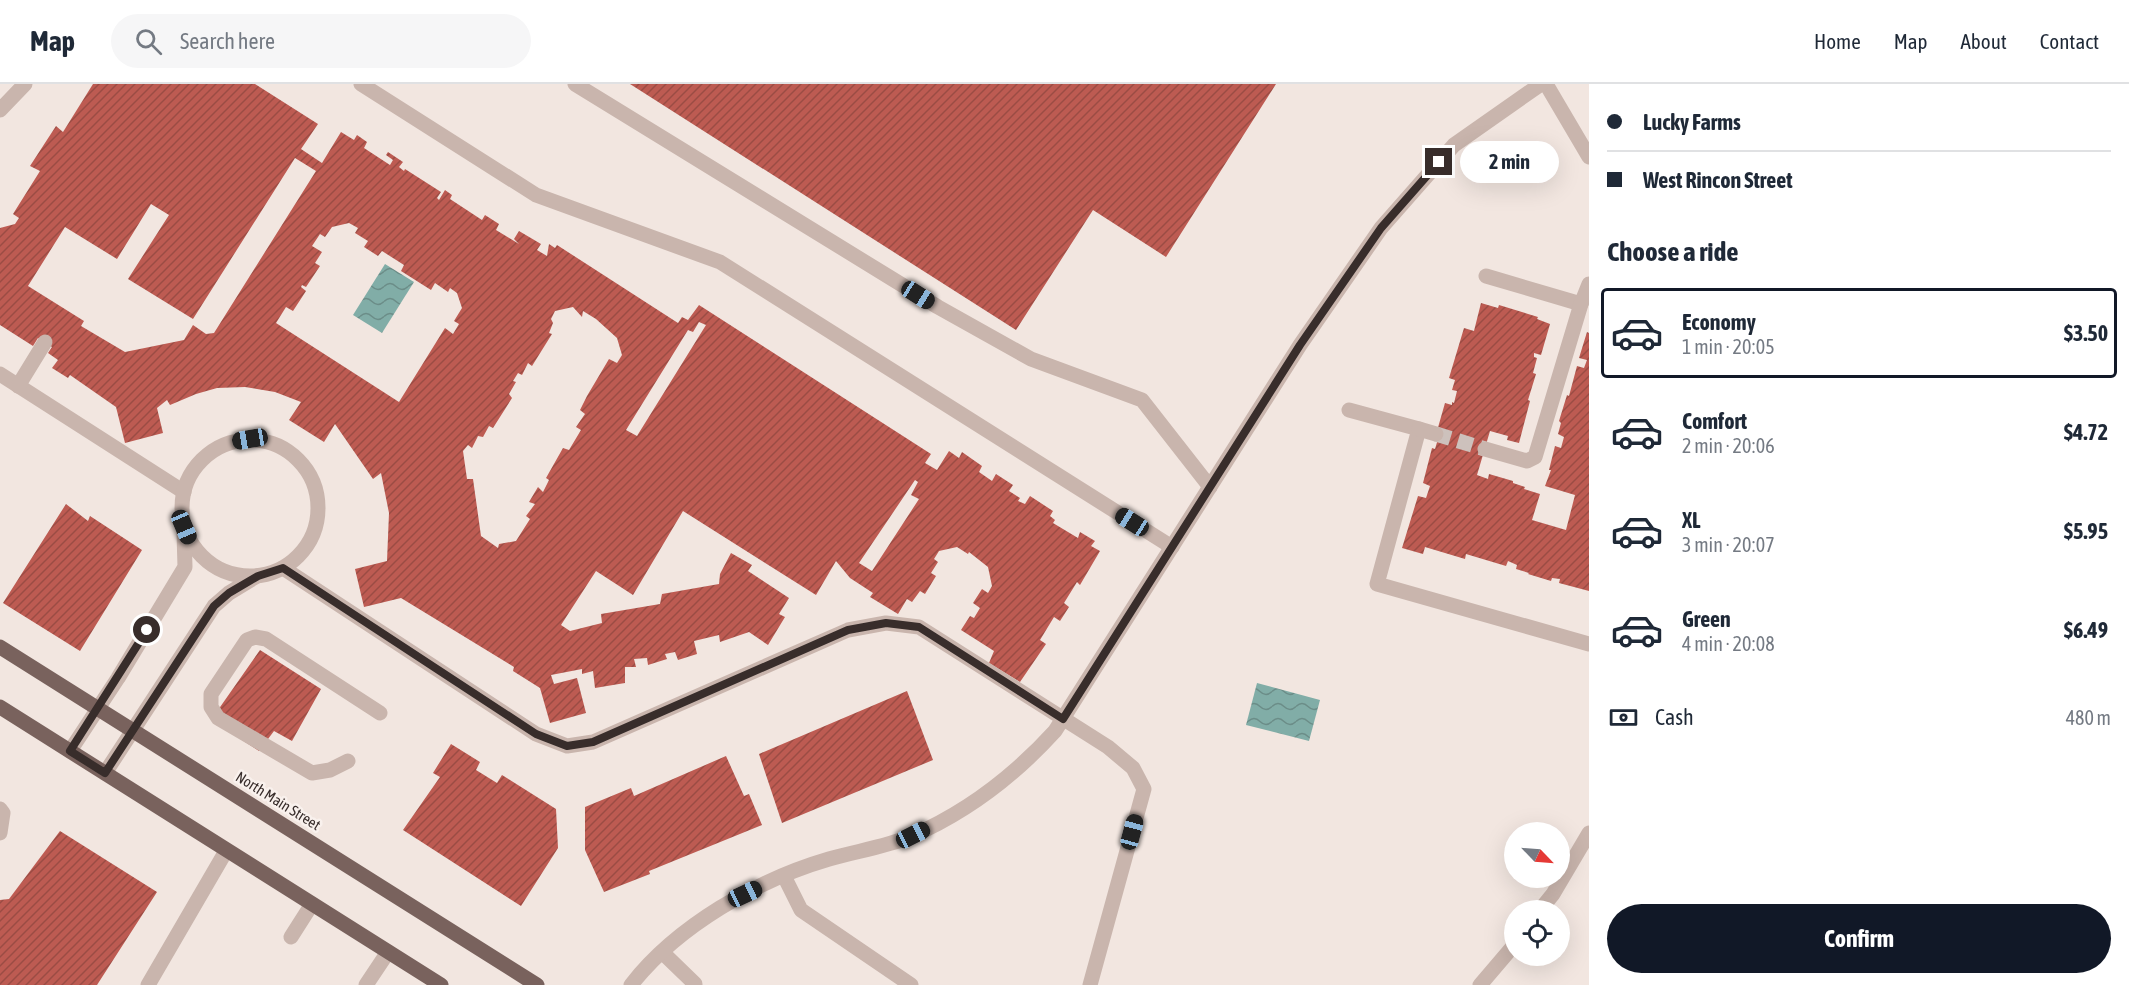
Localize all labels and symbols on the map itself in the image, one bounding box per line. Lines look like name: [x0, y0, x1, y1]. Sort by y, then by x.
callout: 2 min: [1460, 141, 1559, 183]
route end: [1425, 148, 1452, 175]
car: [898, 278, 938, 312]
car: [231, 427, 269, 451]
car: [1112, 505, 1152, 539]
car: [169, 507, 199, 547]
route start: [133, 616, 160, 643]
street label: North Main Street: [233, 768, 324, 833]
car: [1119, 812, 1145, 852]
car: [893, 819, 933, 851]
north arrow: [1504, 822, 1570, 888]
car: [725, 878, 765, 910]

